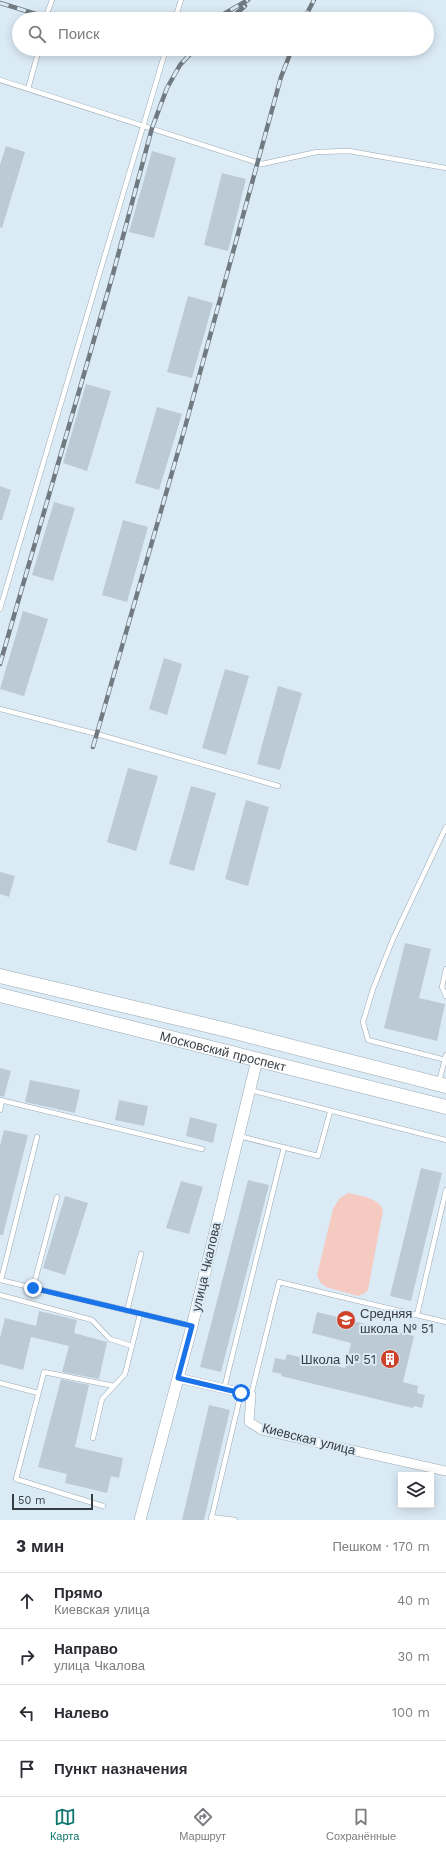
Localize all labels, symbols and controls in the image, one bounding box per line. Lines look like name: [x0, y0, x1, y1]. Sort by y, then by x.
search box: [12, 12, 434, 56]
icon: search: [26, 23, 48, 45]
text: Поиск: [58, 25, 100, 43]
street label: Московский проспект: [158, 1028, 288, 1074]
street label: улица Чкалова: [188, 1220, 224, 1313]
route end: [24, 1279, 42, 1297]
place label: Средняя школа № 51: [360, 1306, 434, 1336]
school or university icon: Средняя школа № 51: [335, 1309, 357, 1331]
building icon: Школа № 51: [379, 1348, 401, 1370]
place label: Школа № 51: [301, 1352, 376, 1367]
route start: [232, 1384, 250, 1402]
street label: Киевская улица: [261, 1420, 358, 1458]
map controls: [398, 1472, 434, 1508]
button: layers: [398, 1472, 434, 1508]
scale bar: [12, 1492, 93, 1511]
text: 50 m: [18, 1494, 45, 1507]
text: 3 мин: [16, 1536, 64, 1556]
text: Пешком · 170 m: [332, 1539, 430, 1554]
text: Прямо: [54, 1584, 103, 1602]
icon: ahead: [16, 1590, 38, 1612]
text: 40 m: [397, 1593, 430, 1608]
text: Киевская улица: [54, 1602, 150, 1617]
text: Направо: [54, 1640, 118, 1658]
icon: right: [16, 1646, 38, 1668]
text: 30 m: [398, 1649, 430, 1664]
text: улица Чкалова: [54, 1658, 145, 1673]
icon: left: [16, 1702, 38, 1724]
text: Налево: [54, 1704, 109, 1722]
text: 100 m: [392, 1705, 430, 1720]
icon: arrive: [16, 1758, 38, 1780]
text: Пункт назначения: [54, 1760, 187, 1778]
tab: Карта: [50, 1806, 79, 1843]
tab: Маршрут: [179, 1806, 226, 1843]
tab: Сохранённые: [326, 1806, 396, 1843]

